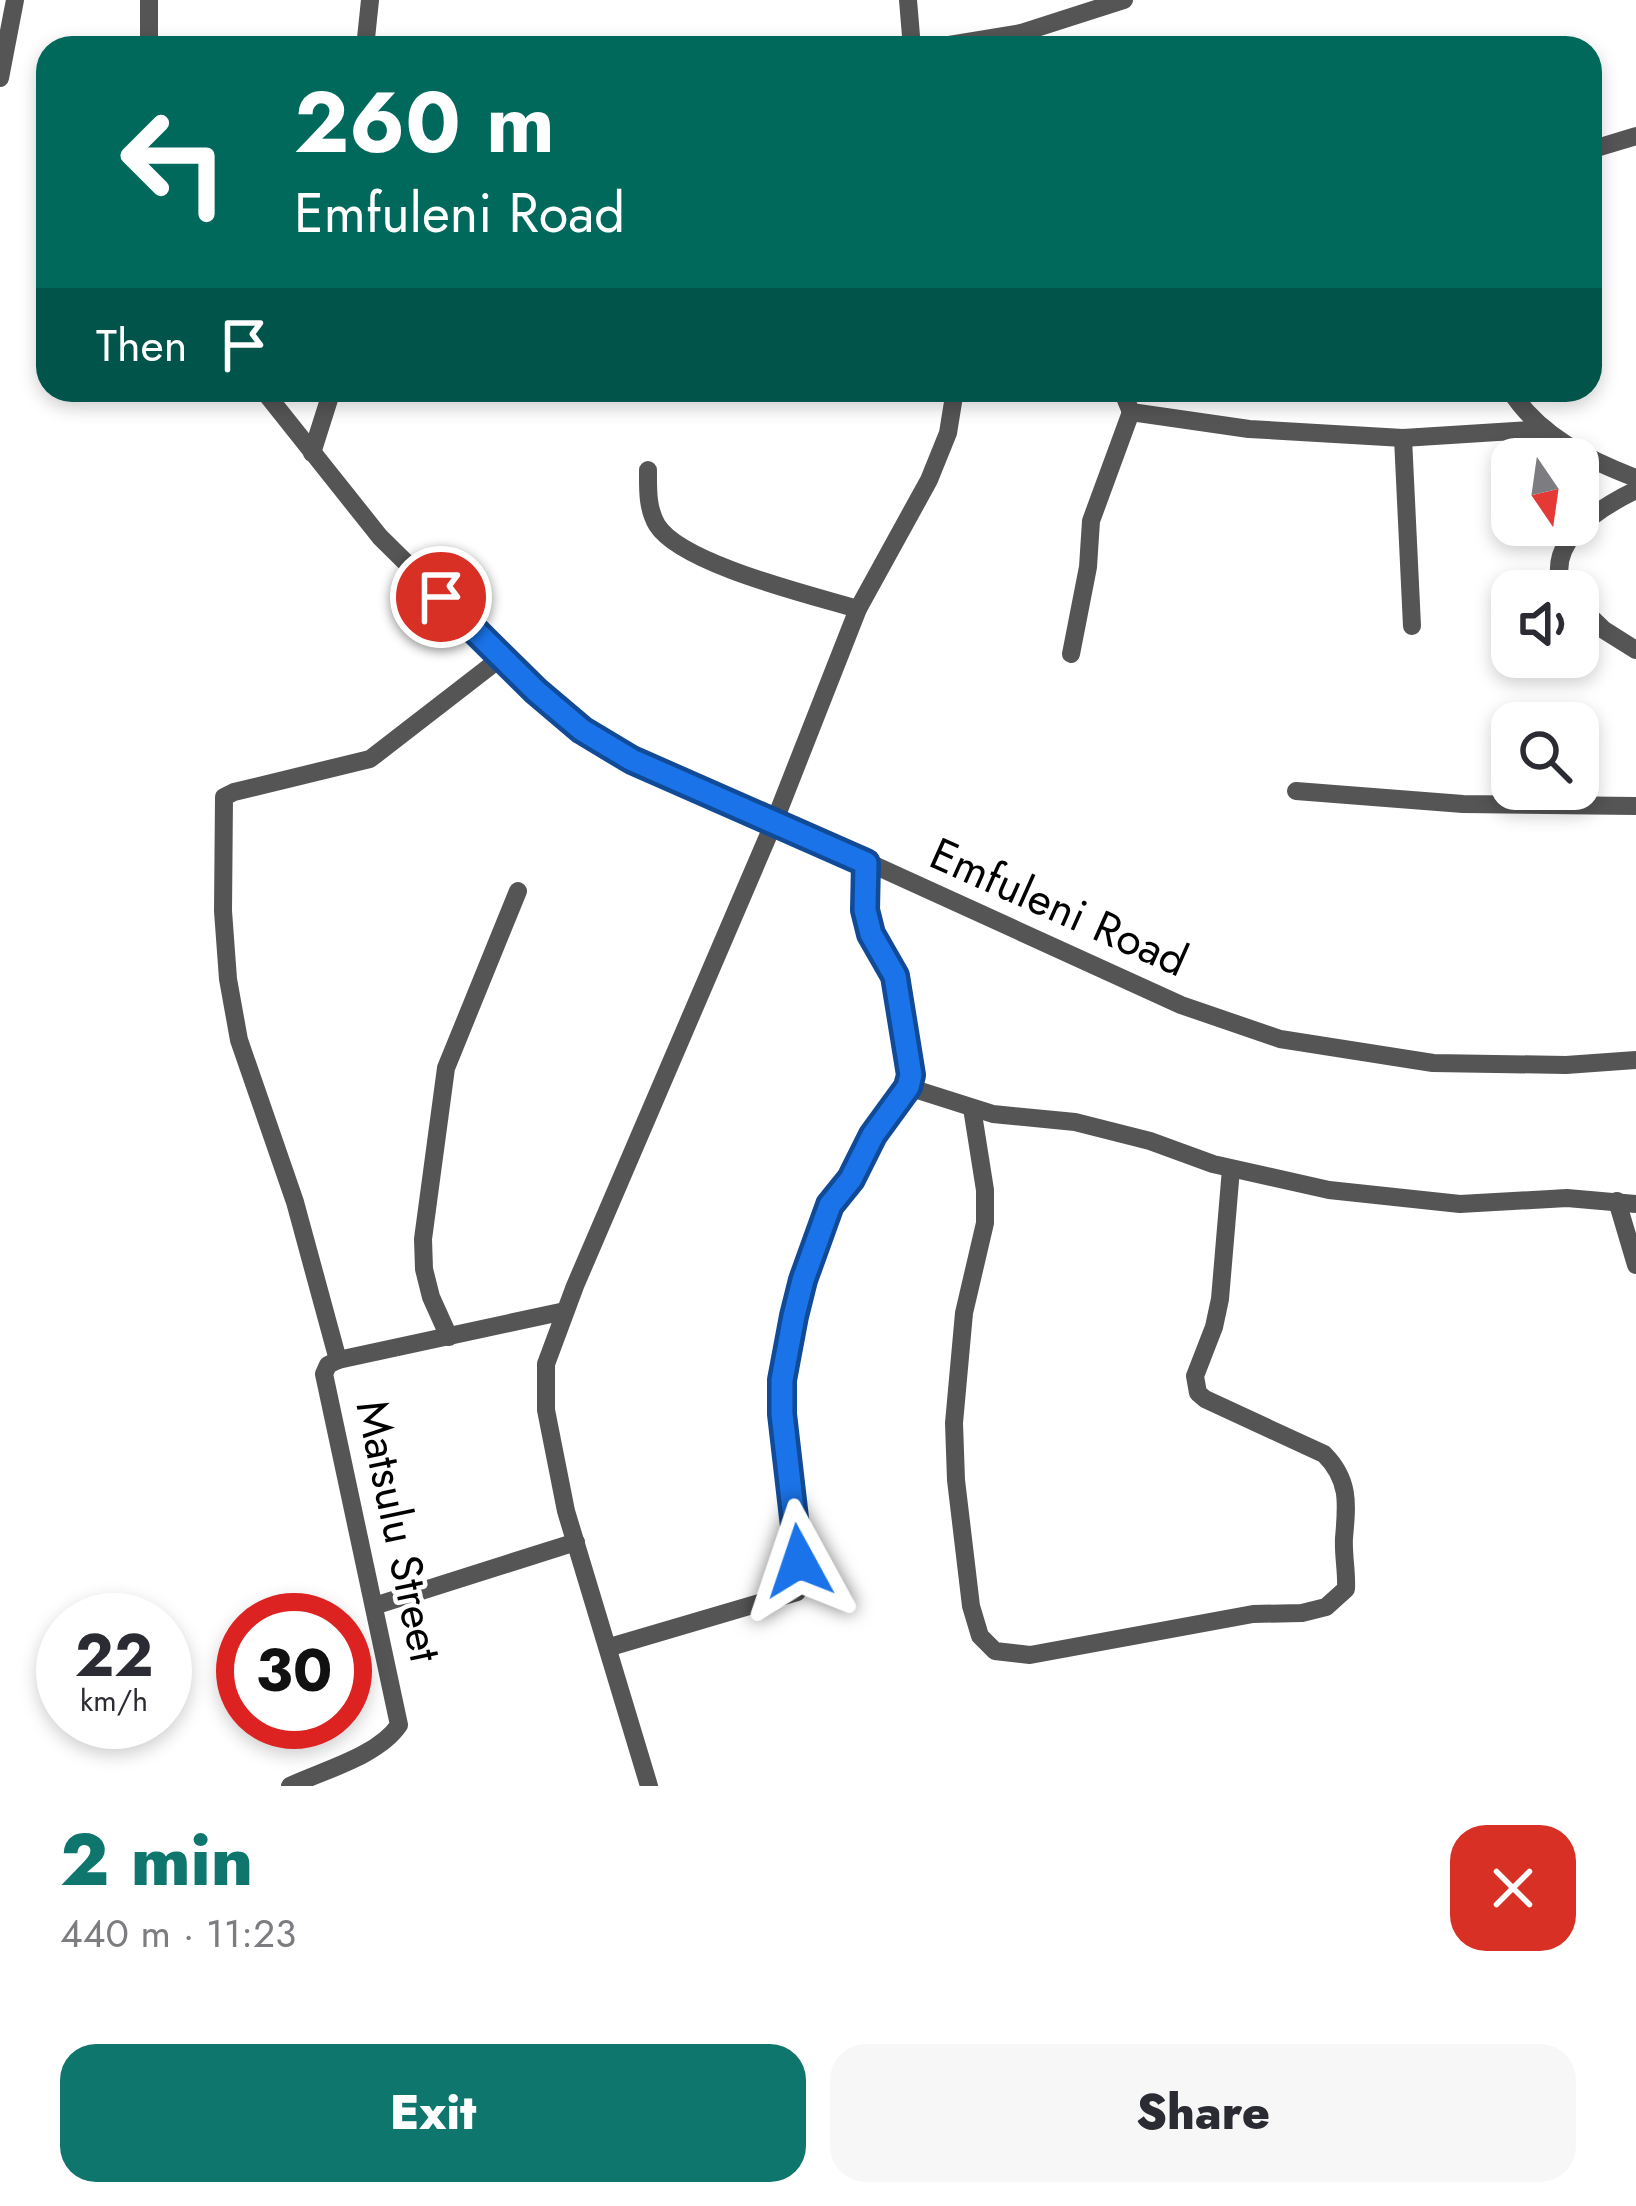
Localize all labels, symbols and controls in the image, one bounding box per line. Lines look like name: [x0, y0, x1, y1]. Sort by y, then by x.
text: 260 m: [294, 62, 555, 184]
icon: left: [96, 84, 252, 240]
text: Emfuleni Road: [294, 174, 625, 252]
icon: arrive: [211, 312, 277, 378]
text: Then: [96, 313, 187, 378]
north arrow: [1491, 438, 1599, 546]
map controls: [1491, 438, 1599, 810]
pin: [390, 546, 492, 648]
icon: arrive: [408, 564, 474, 630]
button: sound: [1491, 570, 1599, 678]
button: search: [1491, 702, 1599, 810]
street label: Emfuleni Road: [920, 821, 1198, 993]
street label: Matsulu Street: [340, 1394, 458, 1668]
position arrow: [736, 1498, 862, 1624]
speed limit sign: 30: [216, 1593, 372, 1749]
text: 22: [75, 1612, 153, 1699]
text: km/h: [80, 1679, 148, 1722]
text: 2 min: [60, 1808, 253, 1912]
button: close: [1450, 1825, 1576, 1951]
text: 440 m · 11:23: [60, 1905, 296, 1962]
button: Exit: [60, 2044, 806, 2182]
button: Share: [830, 2044, 1576, 2182]

